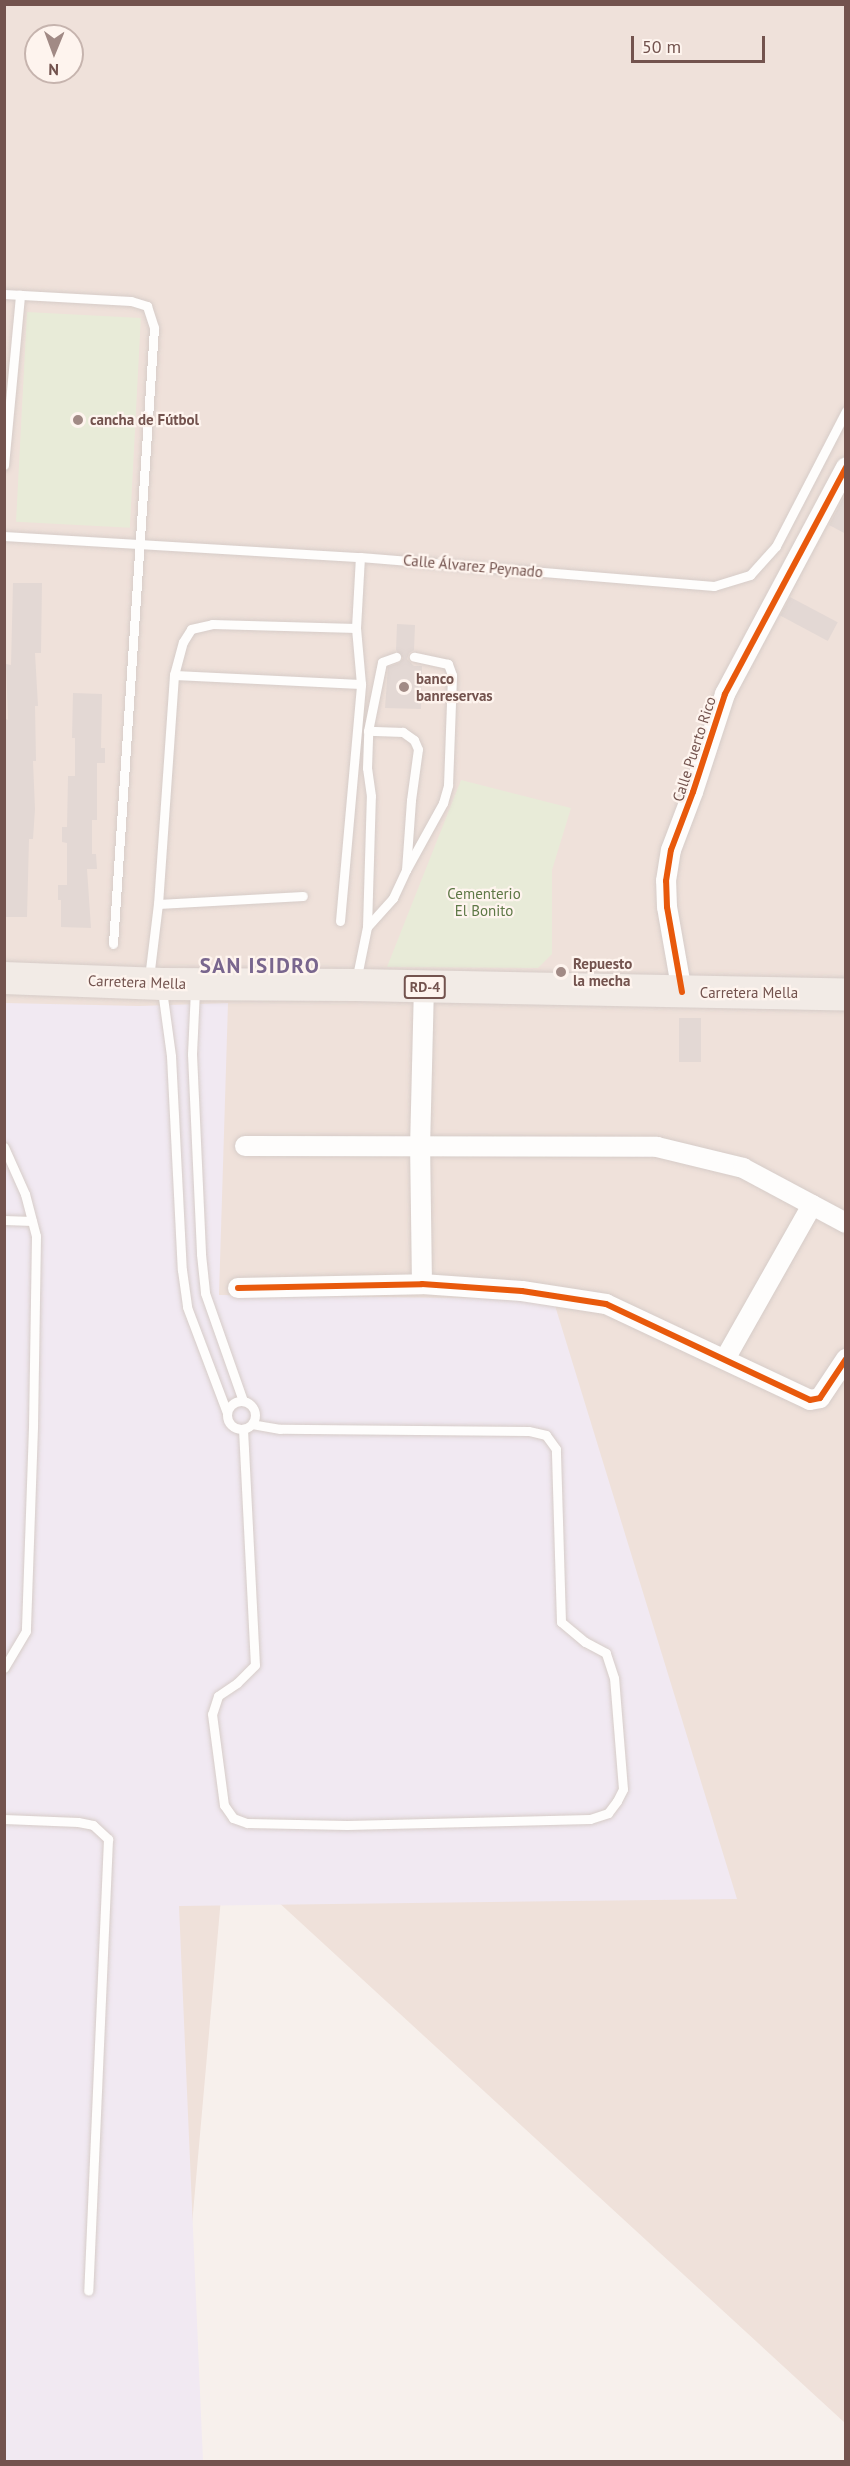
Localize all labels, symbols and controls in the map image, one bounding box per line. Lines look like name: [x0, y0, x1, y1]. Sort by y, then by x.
north arrow: [24, 24, 84, 84]
scale bar: [634, 24, 768, 62]
text: 50 m: [642, 35, 681, 58]
text: N: [48, 60, 59, 80]
place label: cancha de Fútbol: [90, 411, 199, 429]
marker: cancha de Fútbol: [71, 413, 85, 427]
street label: Calle Álvarez Peynado: [402, 551, 544, 581]
place label: banco banreservas: [416, 669, 493, 704]
marker: banco banreservas: [397, 680, 411, 694]
street label: Calle Puerto Rico: [669, 694, 719, 804]
park label: Cementerio El Bonito: [447, 884, 521, 919]
district label: SAN ISIDRO: [200, 953, 320, 979]
place label: Repuesto la mecha: [573, 954, 632, 989]
marker: Repuesto la mecha: [554, 965, 568, 979]
street label: Carretera Mella: [88, 971, 186, 993]
road number: RD-4: [402, 976, 448, 998]
street label: Carretera Mella: [700, 984, 798, 1002]

